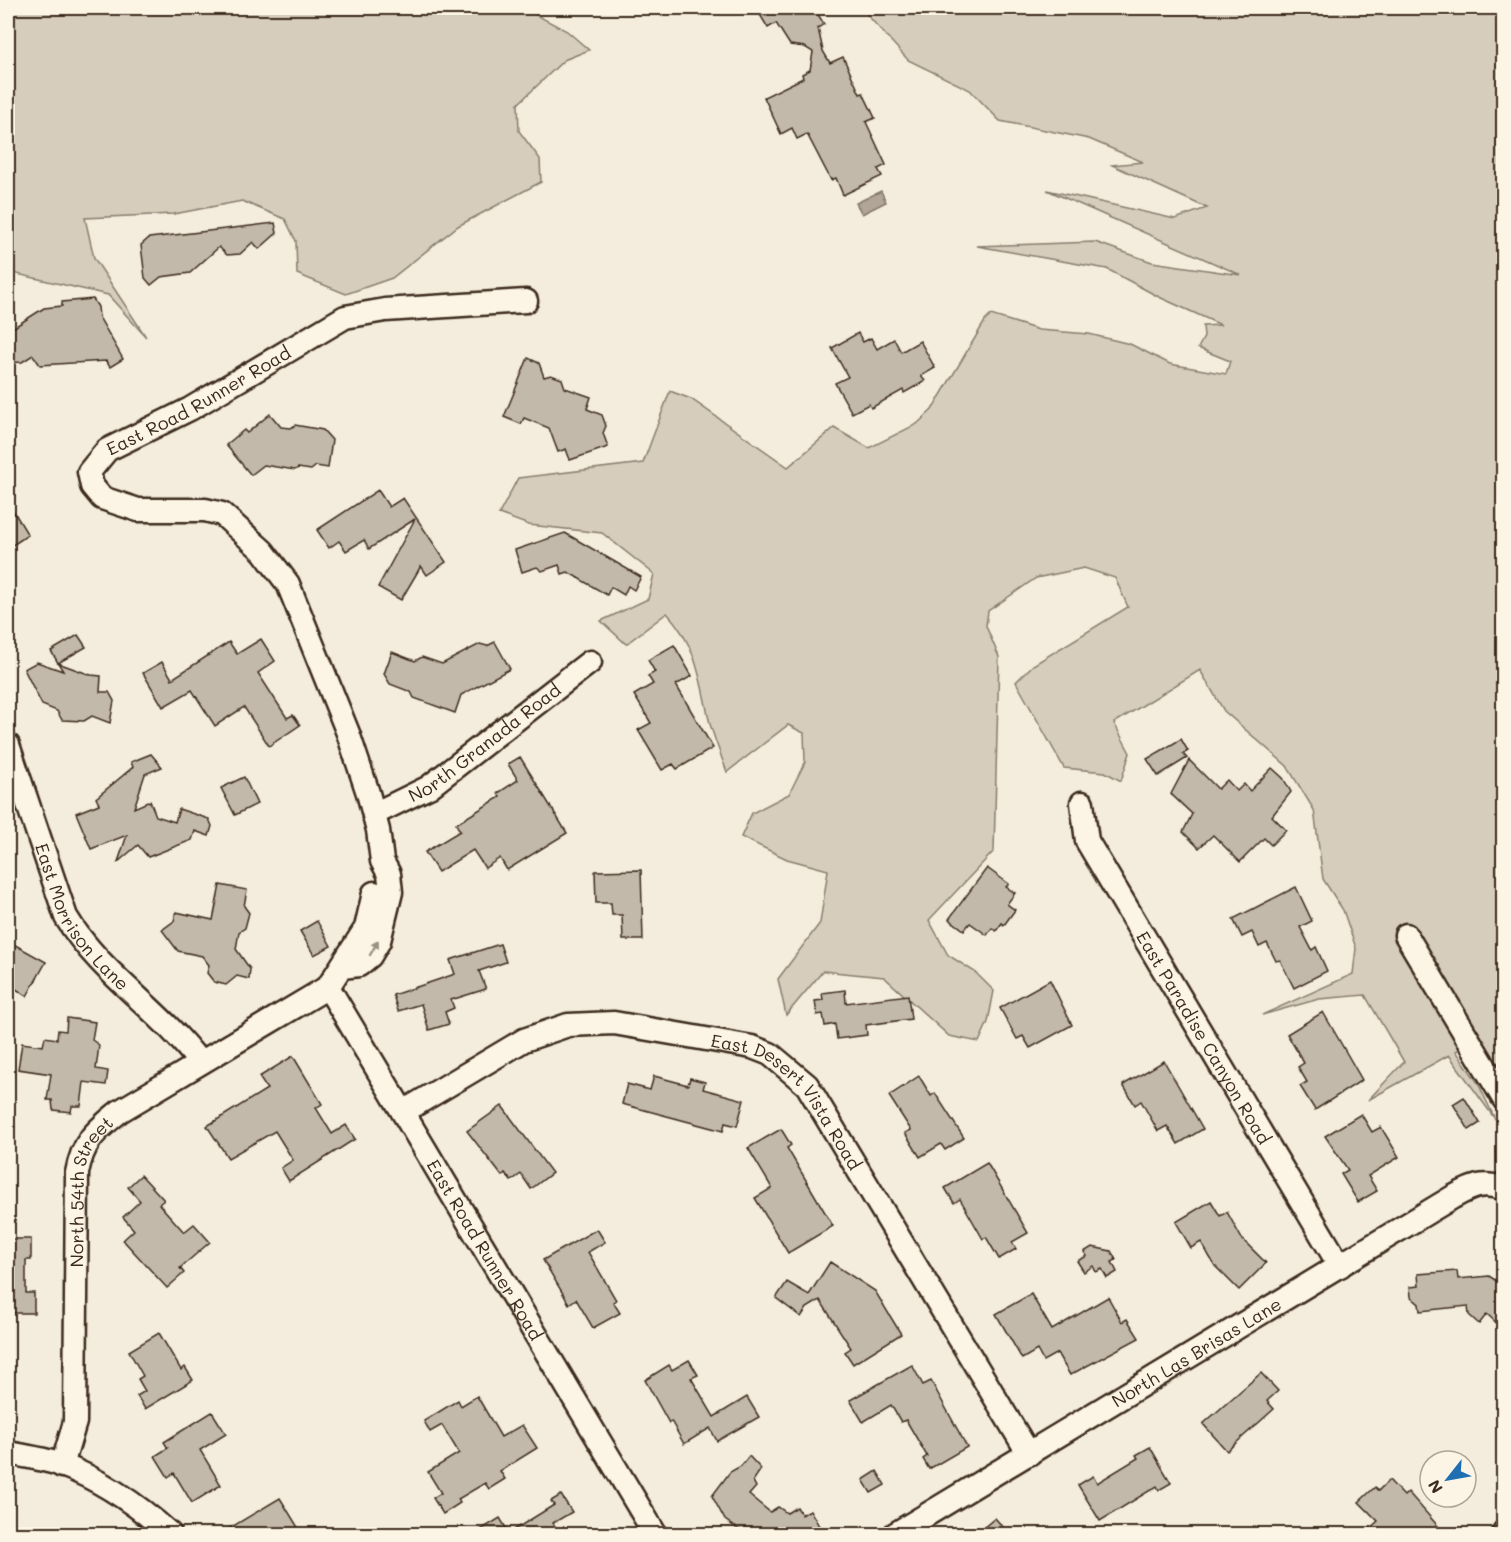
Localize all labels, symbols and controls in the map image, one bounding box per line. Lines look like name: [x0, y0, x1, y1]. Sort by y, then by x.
street label: East Road Runner Road: [102, 340, 295, 461]
street label: North Granada Road: [404, 677, 565, 807]
street label: East Morrison Lane: [30, 840, 134, 995]
street label: East Paradise Canyon Road: [1131, 927, 1277, 1148]
one-way arrow: [369, 940, 380, 956]
street label: East Desert Vista Road: [709, 1028, 867, 1174]
street label: North 54th Street: [64, 1110, 118, 1268]
street label: East Road Runner Road: [422, 1155, 548, 1345]
street label: North Las Brisas Lane: [1107, 1292, 1286, 1412]
north arrow: [1418, 1449, 1478, 1509]
text: N: [1423, 1476, 1447, 1498]

